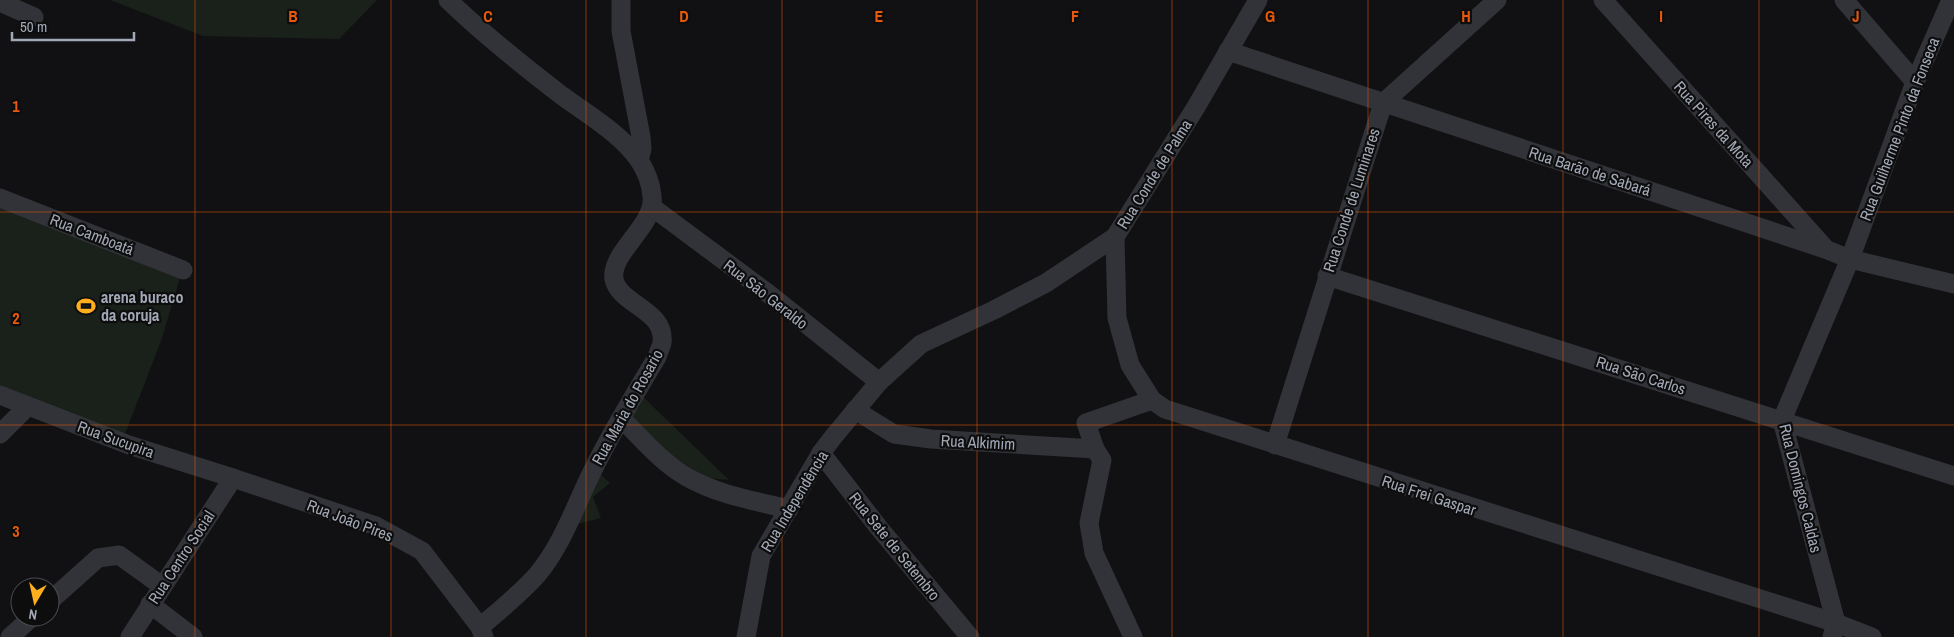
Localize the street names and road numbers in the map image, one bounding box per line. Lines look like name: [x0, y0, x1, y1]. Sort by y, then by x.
street label: Rua Guilherme Pinto da Fonseca: [1854, 33, 1944, 224]
street label: Rua Pires da Mota: [1669, 76, 1759, 173]
street label: Rua Conde de Palma: [1111, 114, 1197, 233]
street label: Rua Conde de Luminares: [1317, 125, 1385, 275]
street label: Rua Barão de Sabará: [1526, 141, 1654, 201]
street label: Rua Camboatá: [47, 208, 138, 260]
street label: Rua São Geraldo: [719, 254, 813, 334]
street label: Rua Maria do Rosario: [586, 345, 668, 469]
street label: Rua São Carlos: [1594, 350, 1688, 400]
street label: Rua Sucupira: [75, 415, 158, 463]
street label: Rua Domingos Caldas: [1774, 421, 1828, 555]
street label: Rua Alkimim: [940, 429, 1016, 455]
street label: Rua Independência: [755, 446, 833, 556]
street label: Rua Frei Gaspar: [1379, 469, 1479, 521]
street label: Rua Sete de Setembro: [844, 487, 946, 605]
street label: Rua João Pires: [304, 494, 396, 546]
street label: Rua Centro Social: [143, 506, 219, 608]

